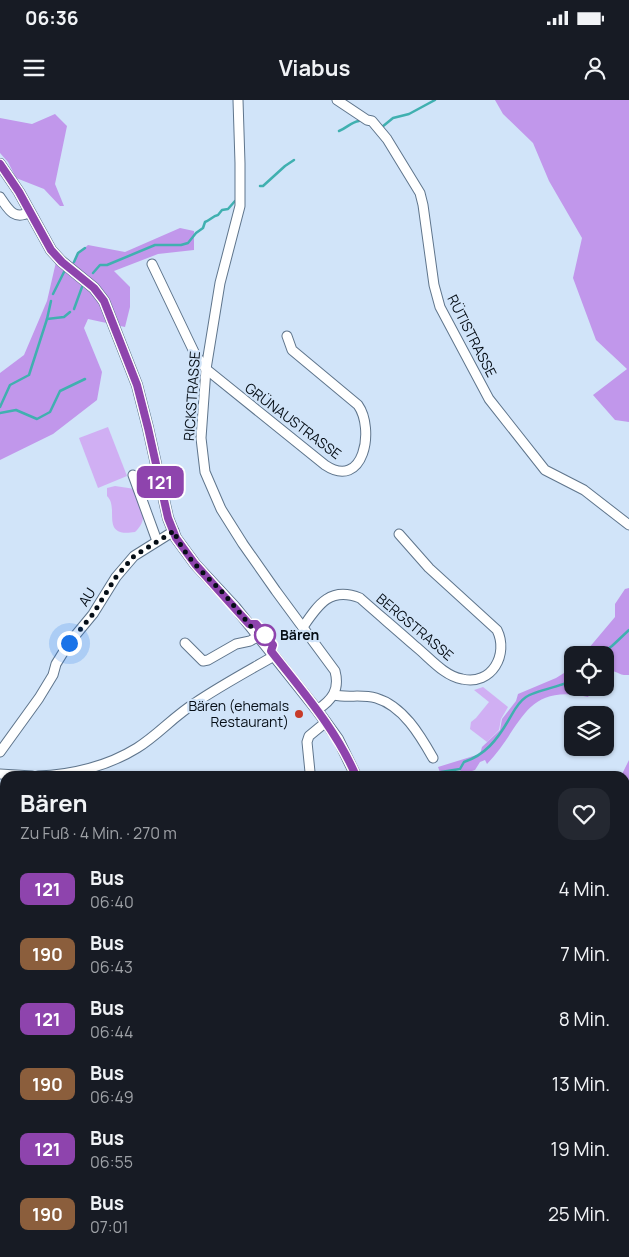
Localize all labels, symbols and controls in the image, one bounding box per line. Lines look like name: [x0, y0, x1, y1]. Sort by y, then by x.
text: 06:36: [25, 5, 79, 31]
text: Viabus: [279, 53, 350, 83]
icon: menu: [20, 54, 48, 82]
icon: person: [581, 54, 609, 82]
street label: RÜTISTRASSE: [444, 291, 501, 380]
street label: RICKSTRASSE: [179, 350, 204, 441]
street label: GRÜNAUSTRASSE: [241, 378, 345, 463]
line badge: 121: [131, 466, 189, 498]
text: 121: [147, 470, 173, 494]
street label: AU: [74, 584, 100, 610]
street label: BERGSTRASSE: [373, 589, 458, 664]
marker: Bären: [254, 624, 276, 646]
place label: Bären: [280, 625, 319, 644]
your location: [57, 631, 82, 656]
map controls: [564, 646, 614, 756]
button: locate: [564, 646, 614, 696]
place label: Bären (ehemals Restaurant): [189, 696, 289, 731]
button: layers: [564, 706, 614, 756]
marker: Bären (ehemals Restaurant): [293, 708, 305, 720]
text: Bären: [20, 786, 87, 819]
button: heart: [558, 788, 610, 840]
text: Zu Fuß · 4 Min. · 270 m: [20, 822, 177, 844]
text: Bus: [90, 865, 124, 891]
text: 4 Min.: [558, 876, 610, 902]
text: 121: [34, 877, 61, 901]
text: 06:40: [90, 891, 134, 913]
text: Bus: [90, 930, 124, 956]
text: 7 Min.: [560, 941, 610, 967]
text: 190: [32, 942, 63, 966]
text: 06:43: [90, 956, 133, 978]
text: Bus: [90, 995, 124, 1021]
text: 8 Min.: [559, 1006, 610, 1032]
text: 121: [34, 1007, 61, 1031]
text: 06:44: [90, 1021, 134, 1043]
text: Bus: [90, 1060, 124, 1086]
text: 13 Min.: [552, 1071, 610, 1097]
text: 190: [32, 1072, 63, 1096]
text: 06:49: [90, 1086, 134, 1108]
text: Bus: [90, 1125, 124, 1151]
text: 19 Min.: [550, 1136, 610, 1162]
text: 121: [34, 1137, 61, 1161]
text: 06:55: [90, 1151, 133, 1173]
text: Bus: [90, 1190, 124, 1216]
text: 25 Min.: [548, 1201, 610, 1227]
text: 190: [32, 1202, 63, 1226]
text: 07:01: [90, 1216, 129, 1238]

